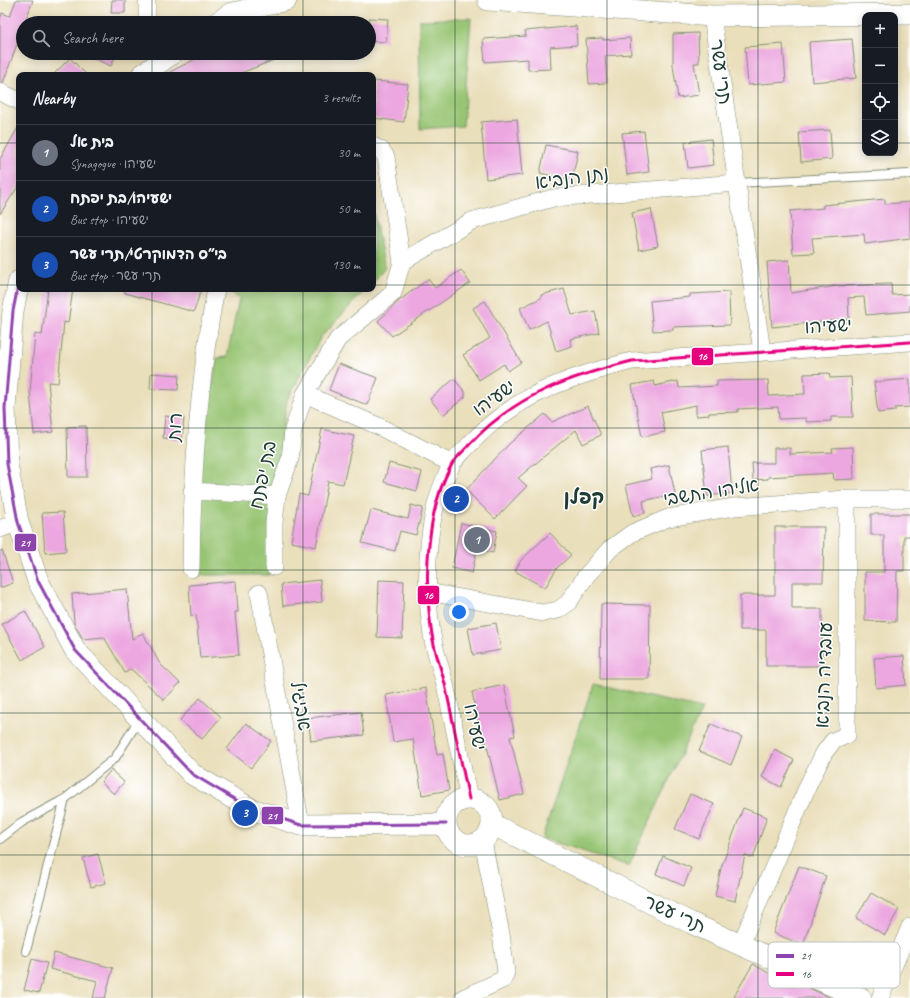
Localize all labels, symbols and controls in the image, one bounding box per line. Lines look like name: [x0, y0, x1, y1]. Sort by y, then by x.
map controls: [862, 12, 898, 156]
button: +: [862, 12, 898, 48]
search box: [16, 16, 376, 60]
icon: search: [30, 27, 52, 49]
text: Search here: [62, 29, 123, 48]
street label: תרי עשר: [705, 38, 737, 106]
button: −: [862, 48, 898, 84]
button: locate: [862, 84, 898, 120]
text: Nearby: [32, 88, 75, 109]
text: 3 results: [322, 90, 360, 106]
button: layers: [862, 120, 898, 156]
text: בית אל: [70, 133, 114, 152]
text: 1: [42, 145, 48, 161]
text: 30 m: [338, 145, 360, 161]
text: Synagogue · ישעיהו: [70, 156, 156, 172]
street label: נתן הנביא: [534, 161, 610, 195]
text: ישעיהו/בת יפתח: [70, 189, 172, 208]
text: 2: [42, 201, 48, 217]
text: 50 m: [338, 201, 360, 217]
text: Bus stop · ישעיהו: [70, 212, 149, 228]
text: בי״ס הדמוקרטי/תרי עשר: [70, 245, 227, 264]
text: 3: [42, 257, 48, 273]
text: 130 m: [332, 257, 360, 273]
text: Bus stop · תרי עשר: [70, 268, 161, 284]
street label: ישעיהו: [804, 313, 852, 339]
line badge: 16: [691, 347, 714, 366]
text: 16: [697, 349, 708, 363]
street label: ישעיהו: [468, 374, 520, 422]
street label: רות: [162, 412, 188, 443]
street label: בת יפתח: [244, 439, 282, 511]
street label: אליהו התשבי: [661, 473, 761, 511]
pin: 2: [443, 484, 469, 514]
district label: קפלן: [564, 485, 604, 510]
pin: 1: [464, 525, 490, 555]
line badge: 21: [14, 533, 37, 552]
text: 21: [20, 536, 31, 550]
line badge: 16: [417, 585, 440, 605]
text: 16: [423, 588, 434, 602]
your location: [449, 602, 469, 622]
street label: עובדיה הנביא: [810, 621, 838, 729]
street label: אביגיל: [285, 679, 317, 733]
street label: ישעיהו: [458, 701, 492, 753]
pin: 3: [232, 798, 258, 828]
line badge: 21: [261, 806, 284, 825]
text: 21: [267, 809, 278, 823]
street label: תרי עשר: [640, 889, 710, 939]
legend: [768, 942, 900, 988]
text: 21: [801, 949, 812, 963]
text: 16: [801, 967, 812, 981]

